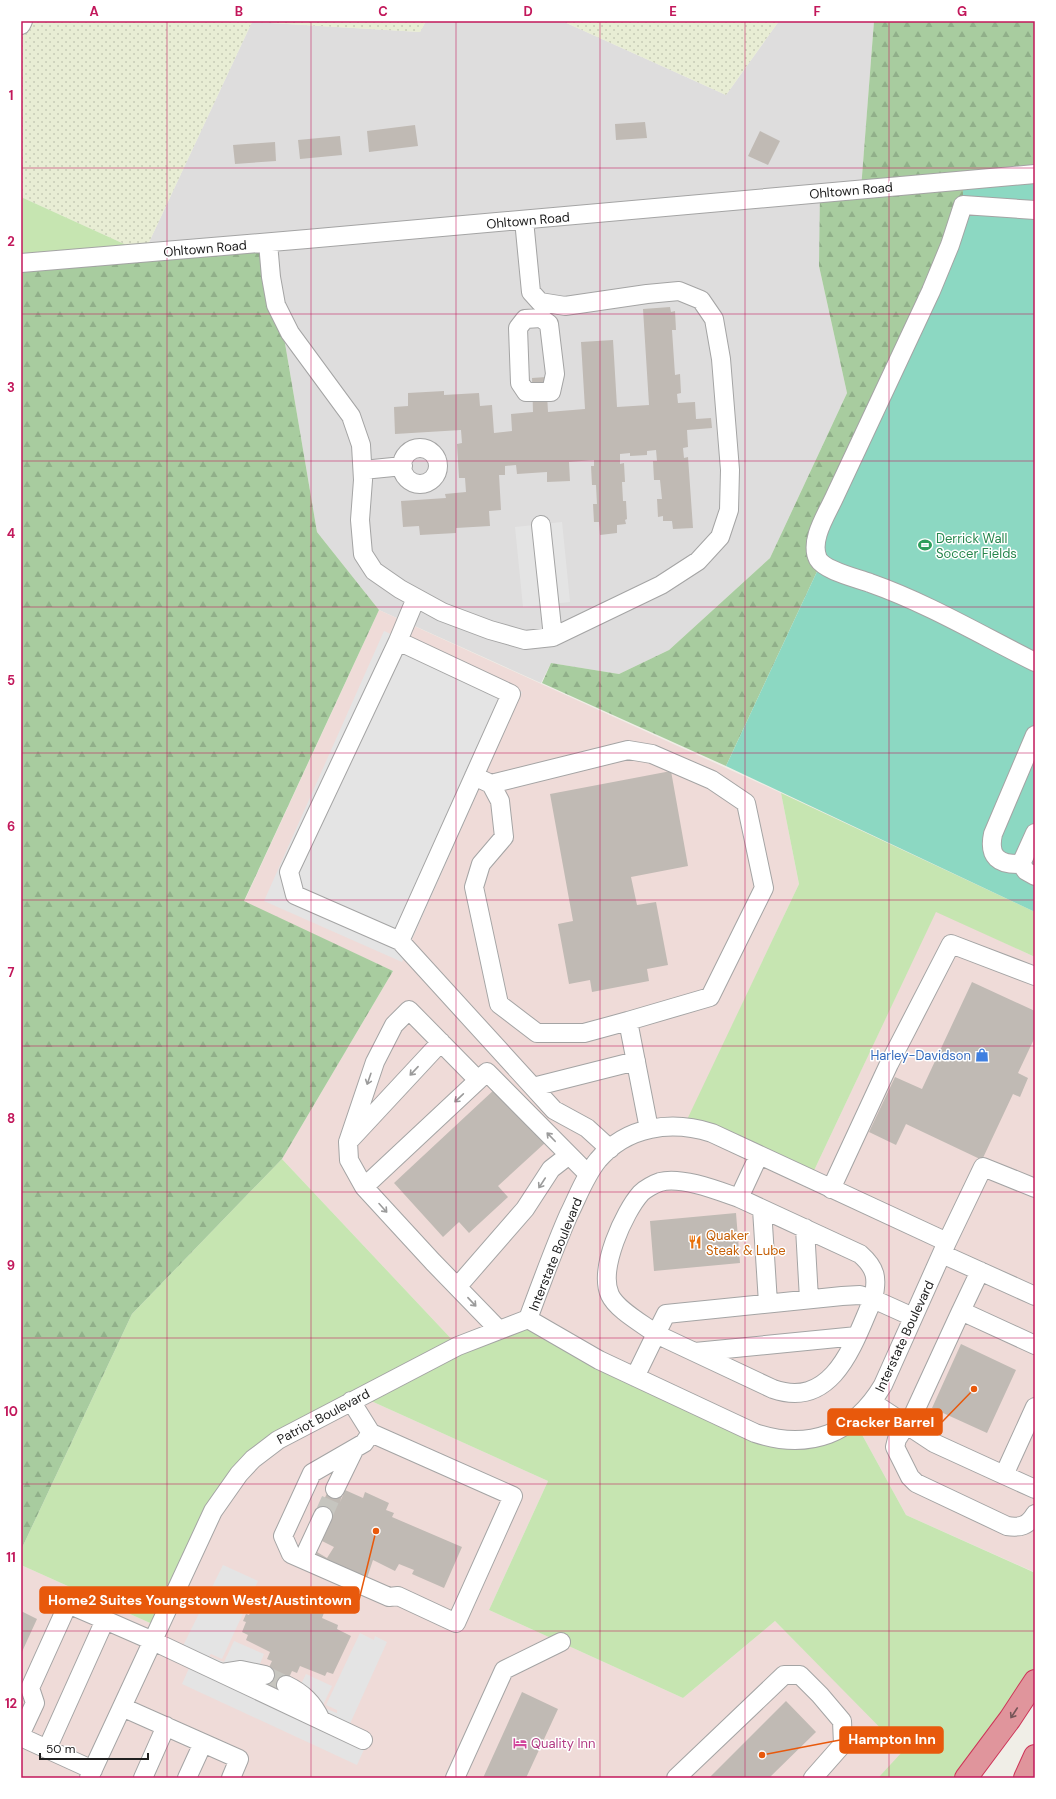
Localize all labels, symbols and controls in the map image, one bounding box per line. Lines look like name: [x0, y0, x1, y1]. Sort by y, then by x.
text: A: [89, 3, 99, 20]
text: B: [235, 3, 243, 20]
text: C: [378, 3, 388, 20]
text: D: [523, 3, 533, 20]
text: E: [669, 3, 677, 20]
text: F: [813, 3, 821, 20]
text: G: [957, 3, 967, 20]
text: 1: [9, 87, 13, 104]
street label: Ohltown Road: [809, 178, 894, 203]
street label: Ohltown Road: [486, 208, 571, 233]
text: 2: [7, 233, 15, 250]
street label: Ohltown Road: [163, 236, 248, 261]
text: 3: [7, 379, 15, 396]
text: 4: [7, 525, 15, 542]
place label: Derrick Wall Soccer Fields: [936, 530, 1017, 562]
sports icon: Derrick Wall Soccer Fields: [917, 537, 933, 553]
text: 5: [7, 672, 15, 689]
text: 6: [7, 818, 15, 835]
text: 7: [8, 964, 15, 981]
place label: Harley-Davidson: [870, 1047, 971, 1064]
shop icon: Harley-Davidson: [974, 1047, 990, 1063]
one-way arrow: [409, 1066, 419, 1076]
one-way arrow: [365, 1073, 373, 1085]
one-way arrow: [454, 1093, 464, 1103]
text: 8: [7, 1110, 15, 1127]
one-way arrow: [546, 1132, 556, 1142]
one-way arrow: [538, 1177, 546, 1188]
street label: Interstate Boulevard: [525, 1195, 586, 1313]
one-way arrow: [378, 1202, 387, 1212]
place label: Quaker Steak & Lube: [706, 1227, 786, 1259]
restaurant icon: Quaker Steak & Lube: [687, 1234, 703, 1250]
text: 9: [7, 1257, 15, 1274]
street label: Interstate Boulevard: [871, 1278, 938, 1395]
one-way arrow: [468, 1297, 477, 1307]
street label: Patriot Boulevard: [274, 1385, 372, 1448]
text: 10: [4, 1403, 18, 1420]
callout: Cracker Barrel: [828, 1409, 942, 1435]
text: Cracker Barrel: [836, 1413, 934, 1431]
text: 11: [6, 1549, 16, 1566]
callout: Home2 Suites Youngstown West/Austintown: [40, 1587, 359, 1613]
text: Home2 Suites Youngstown West/Austintown: [48, 1591, 352, 1609]
text: 12: [5, 1695, 17, 1712]
one-way arrow: [1010, 1707, 1018, 1718]
callout: Hampton Inn: [840, 1727, 943, 1753]
text: Hampton Inn: [848, 1730, 936, 1748]
scale bar: [40, 1735, 148, 1761]
hotel icon: Quality Inn: [512, 1735, 528, 1751]
place label: Quality Inn: [531, 1735, 595, 1752]
text: 50 m: [46, 1741, 75, 1757]

